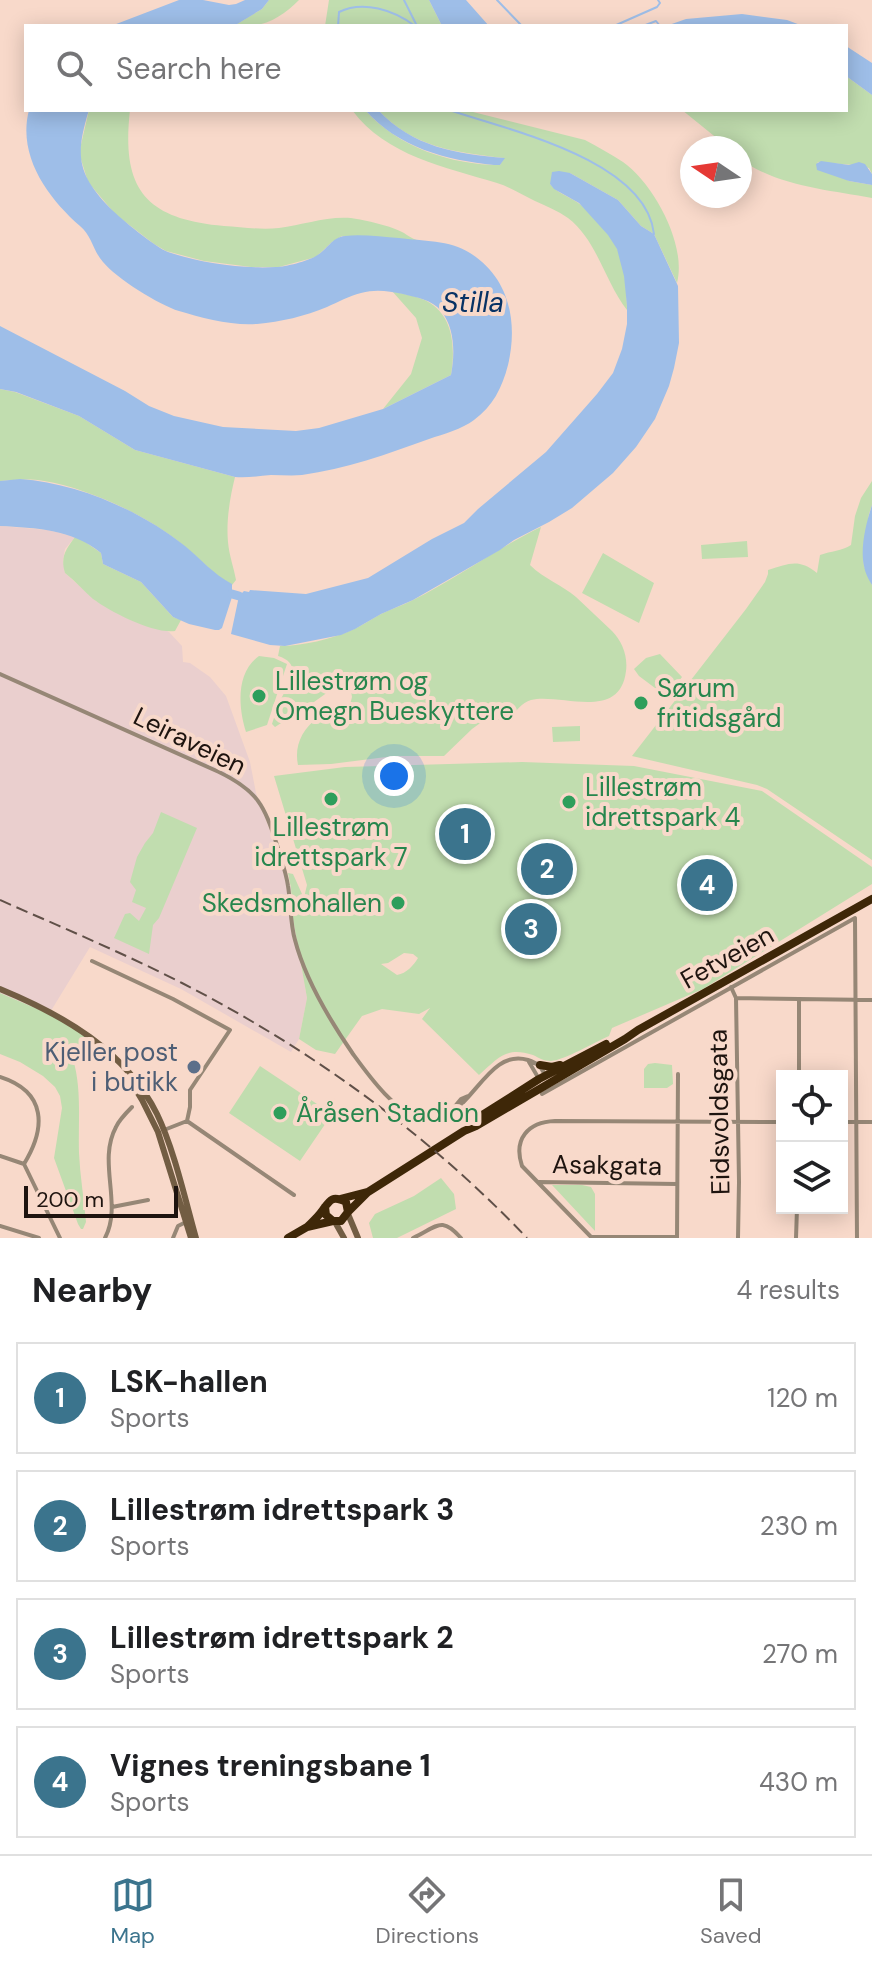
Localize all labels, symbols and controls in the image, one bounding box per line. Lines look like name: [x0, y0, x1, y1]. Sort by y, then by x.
search box: [24, 24, 848, 112]
icon: search: [52, 46, 96, 90]
text: Search here: [116, 49, 282, 88]
north arrow: [680, 136, 752, 208]
water label: Stilla: [442, 284, 504, 321]
place label: Lillestrøm og Omegn Bueskyttere: [275, 664, 514, 728]
place label: Sørum fritidsgård: [657, 671, 782, 735]
marker: Lillestrøm og Omegn Bueskyttere: [250, 687, 268, 705]
marker: Sørum fritidsgård: [632, 694, 650, 712]
street label: Leiraveien: [128, 699, 252, 783]
your location: [374, 756, 414, 796]
place label: Lillestrøm idrettspark 4: [585, 770, 740, 834]
marker: Lillestrøm idrettspark 7: [322, 790, 340, 808]
marker: Lillestrøm idrettspark 4: [560, 793, 578, 811]
pin: 1: [439, 804, 491, 864]
place label: Lillestrøm idrettspark 7: [254, 810, 408, 874]
pin: 2: [521, 839, 573, 899]
pin: 4: [681, 855, 733, 915]
place label: Skedsmohallen: [202, 886, 382, 920]
marker: Skedsmohallen: [389, 894, 407, 912]
pin: 3: [505, 899, 557, 959]
street label: Fetveien: [674, 917, 780, 997]
street label: Eidsvoldsgata: [701, 1029, 737, 1195]
place label: Kjeller post i butikk: [44, 1035, 178, 1099]
marker: Kjeller post i butikk: [185, 1058, 203, 1076]
map controls: [776, 1070, 848, 1214]
button: locate: [776, 1070, 848, 1142]
place label: Åråsen Stadion: [296, 1096, 479, 1130]
marker: Åråsen Stadion: [271, 1104, 289, 1122]
button: layers: [776, 1142, 848, 1214]
street label: Asakgata: [552, 1147, 662, 1183]
scale bar: [24, 1182, 178, 1218]
text: 200 m: [36, 1185, 104, 1214]
text: Nearby: [32, 1268, 152, 1313]
text: 4 results: [736, 1273, 840, 1307]
text: LSK-hallen: [110, 1362, 268, 1401]
text: 1: [55, 1381, 65, 1415]
text: 120 m: [767, 1381, 838, 1415]
text: Sports: [110, 1401, 190, 1435]
text: Lillestrøm idrettspark 3: [110, 1490, 454, 1529]
text: 2: [52, 1509, 68, 1543]
text: 230 m: [760, 1509, 838, 1543]
text: Sports: [110, 1529, 190, 1563]
text: Lillestrøm idrettspark 2: [110, 1618, 454, 1657]
text: 3: [52, 1637, 68, 1671]
text: 270 m: [762, 1637, 838, 1671]
text: Sports: [110, 1657, 190, 1691]
text: Vignes treningsbane 1: [110, 1746, 431, 1785]
text: 4: [52, 1765, 68, 1799]
text: 430 m: [759, 1765, 838, 1799]
text: Sports: [110, 1785, 190, 1819]
tab: Map: [110, 1873, 155, 1950]
tab: Directions: [376, 1873, 479, 1950]
tab: Saved: [700, 1873, 762, 1950]

